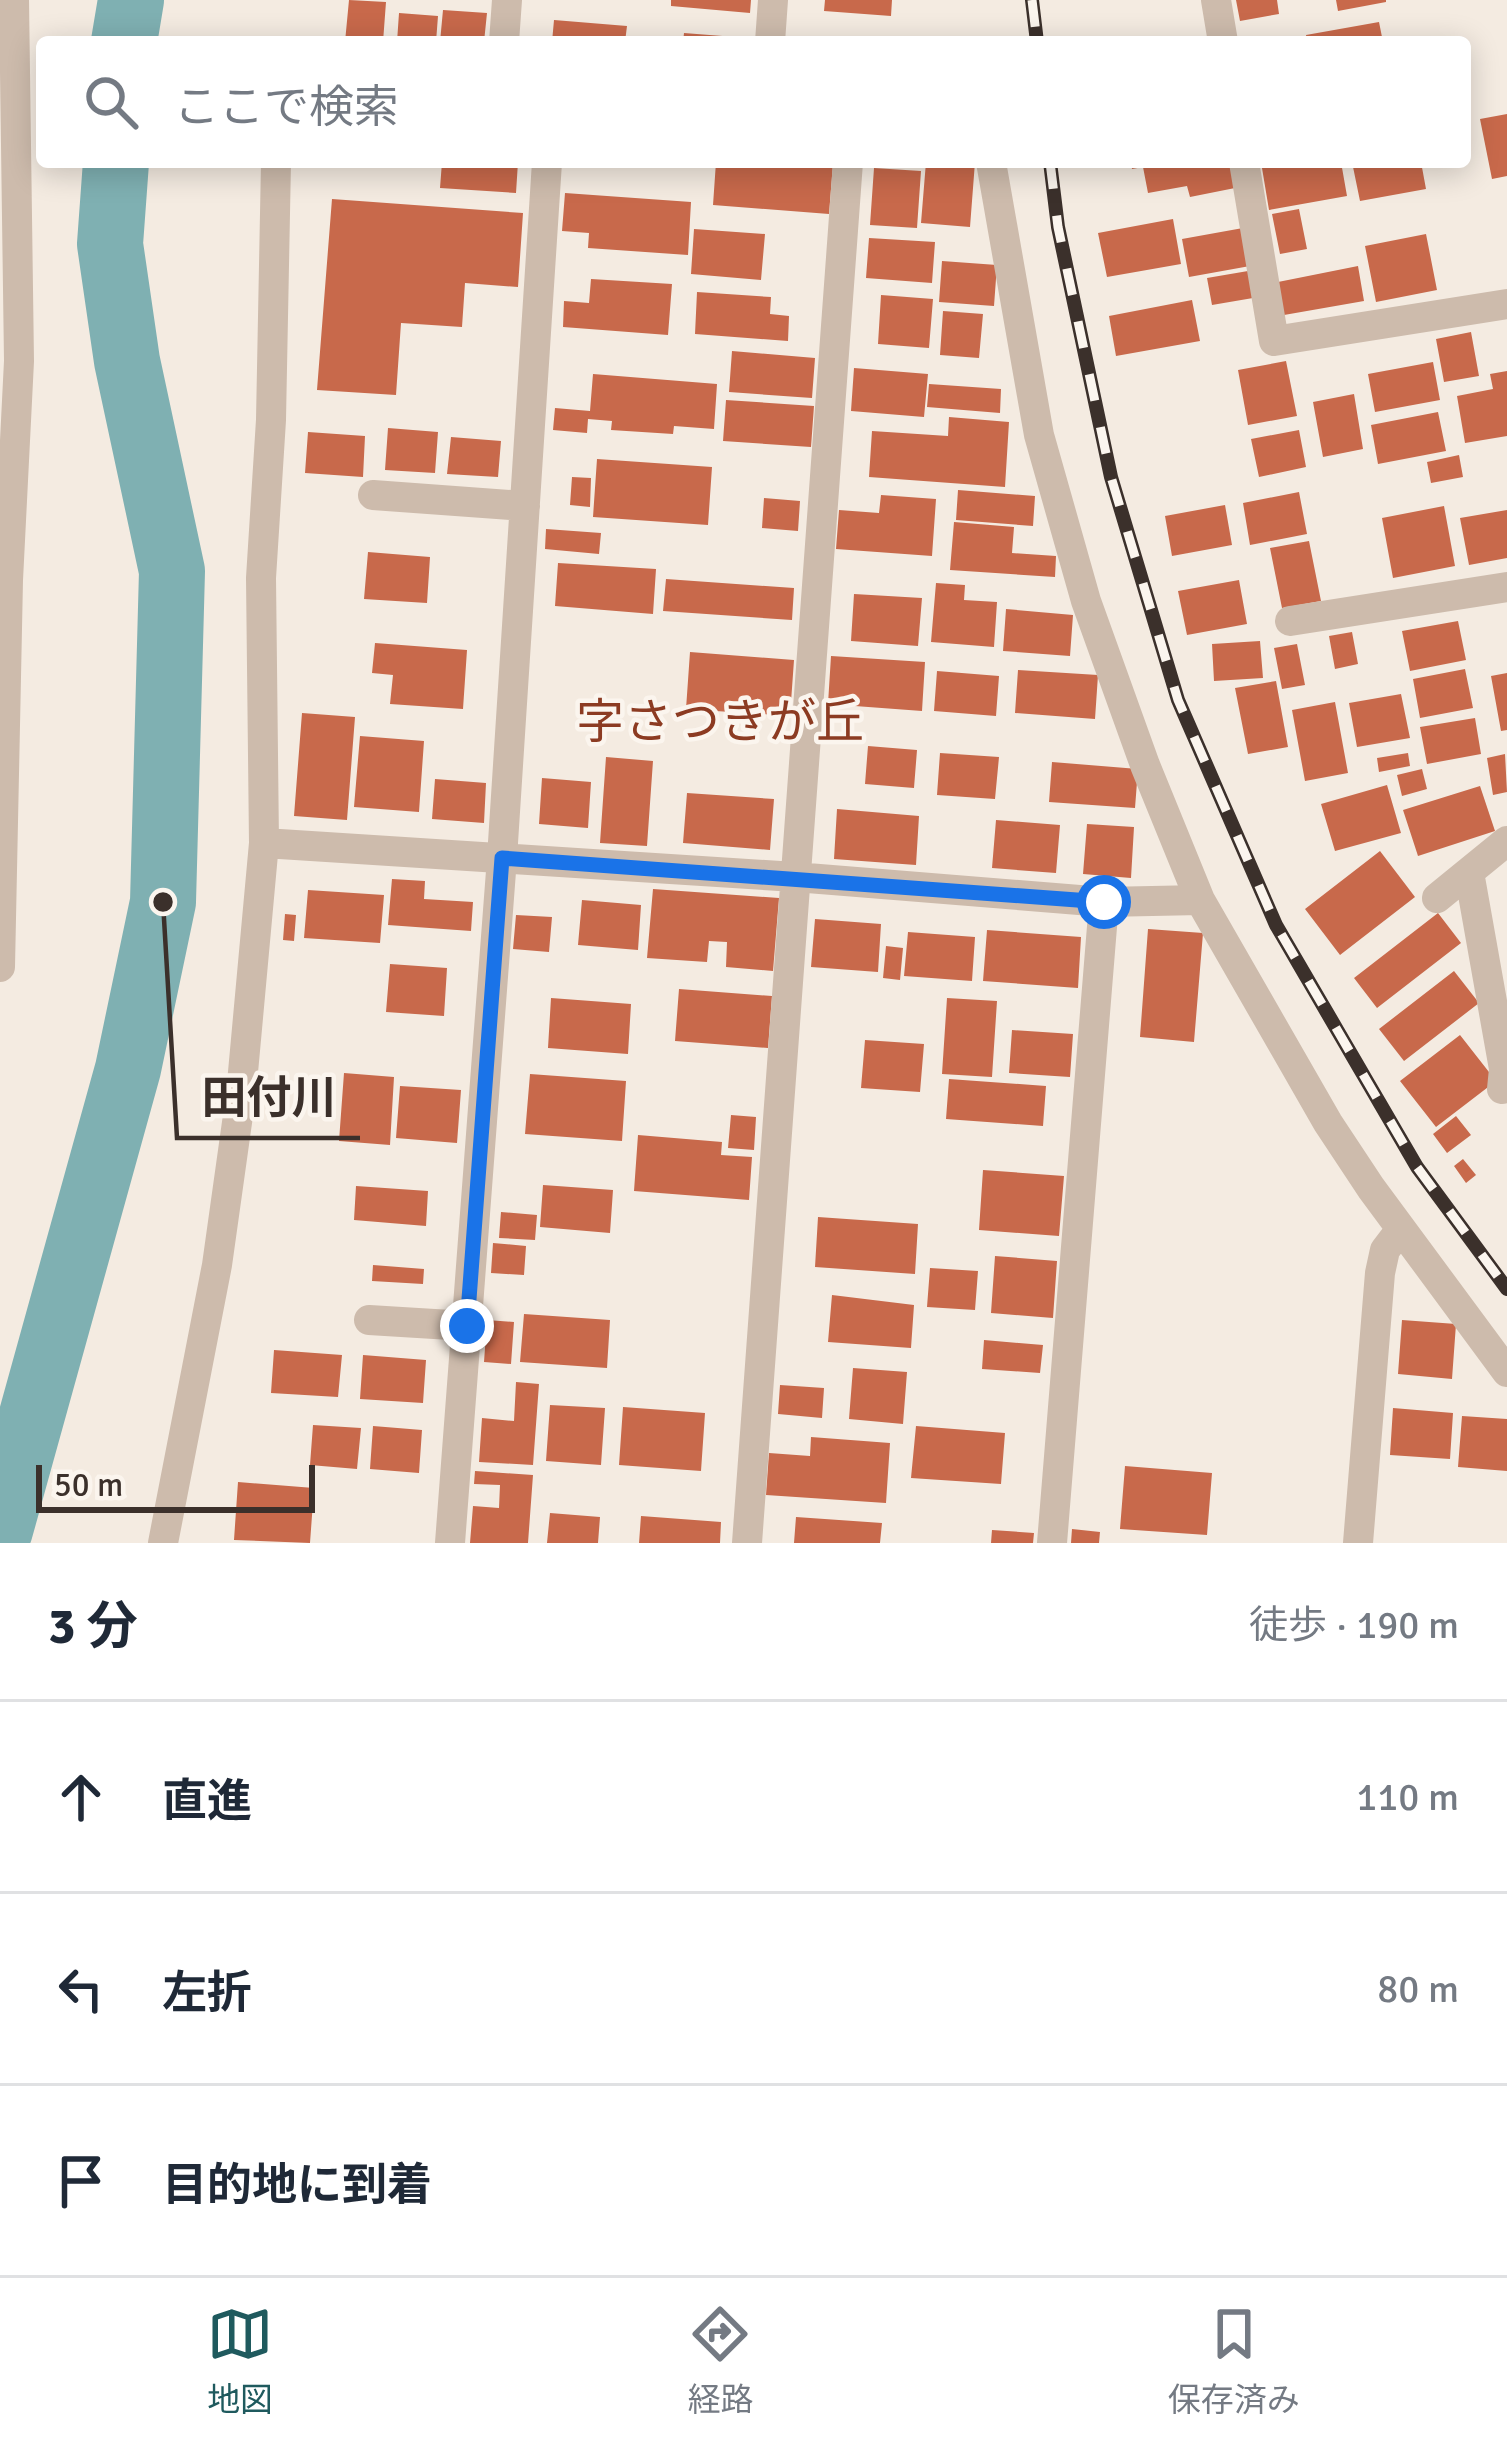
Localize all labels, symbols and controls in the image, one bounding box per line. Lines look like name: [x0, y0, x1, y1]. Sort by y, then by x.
search box: [36, 36, 1471, 168]
icon: search: [78, 69, 144, 135]
text: ここで検索: [174, 80, 399, 135]
district label: 字さつきが丘: [576, 693, 864, 752]
route start: [1077, 875, 1131, 929]
callout: 田付川: [177, 1057, 360, 1138]
text: 田付川: [201, 1071, 337, 1126]
route end: [440, 1299, 494, 1353]
scale bar: [36, 1459, 315, 1512]
text: 50 m: [54, 1465, 123, 1506]
text: 3 分: [48, 1595, 138, 1658]
text: 徒歩 · 190 m: [1249, 1601, 1459, 1649]
icon: ahead: [48, 1764, 114, 1830]
text: 110 m: [1356, 1773, 1459, 1821]
text: 直進: [162, 1774, 252, 1829]
icon: left: [48, 1956, 114, 2022]
text: 80 m: [1377, 1965, 1459, 2013]
text: 左折: [162, 1966, 252, 2021]
icon: arrive: [48, 2148, 114, 2214]
text: 目的地に到着: [162, 2158, 432, 2213]
tab: 地図: [207, 2301, 273, 2421]
tab: 経路: [687, 2301, 753, 2421]
tab: 保存済み: [1168, 2301, 1300, 2421]

